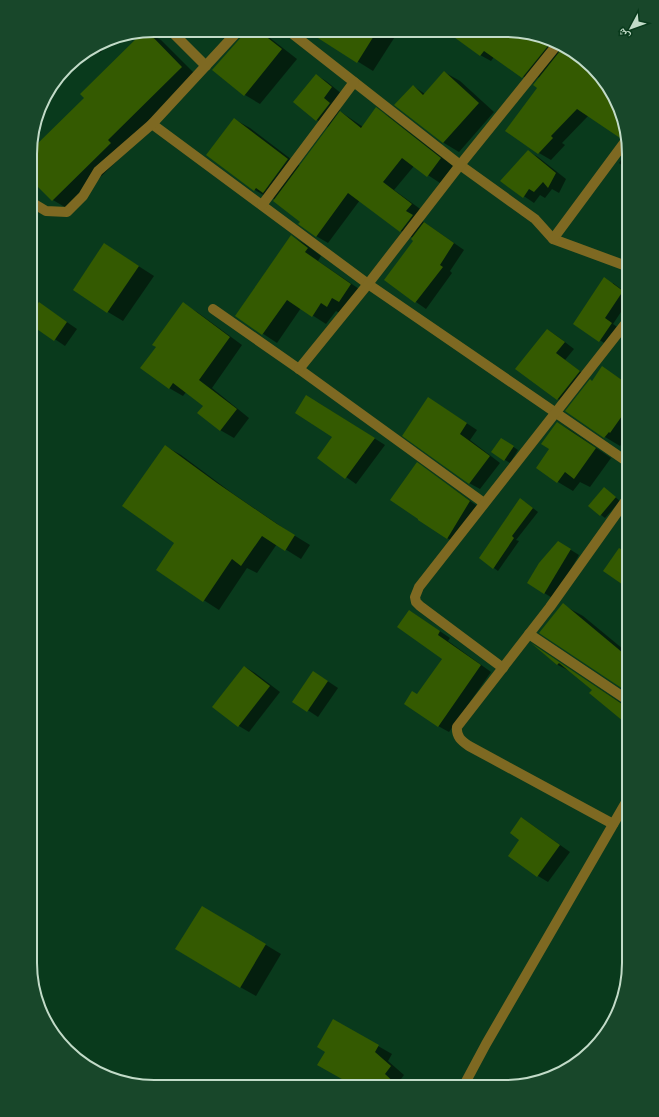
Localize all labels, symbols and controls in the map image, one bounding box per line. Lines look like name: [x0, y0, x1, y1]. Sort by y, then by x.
north arrow: [611, 8, 651, 48]
text: ش: [615, 25, 633, 43]

